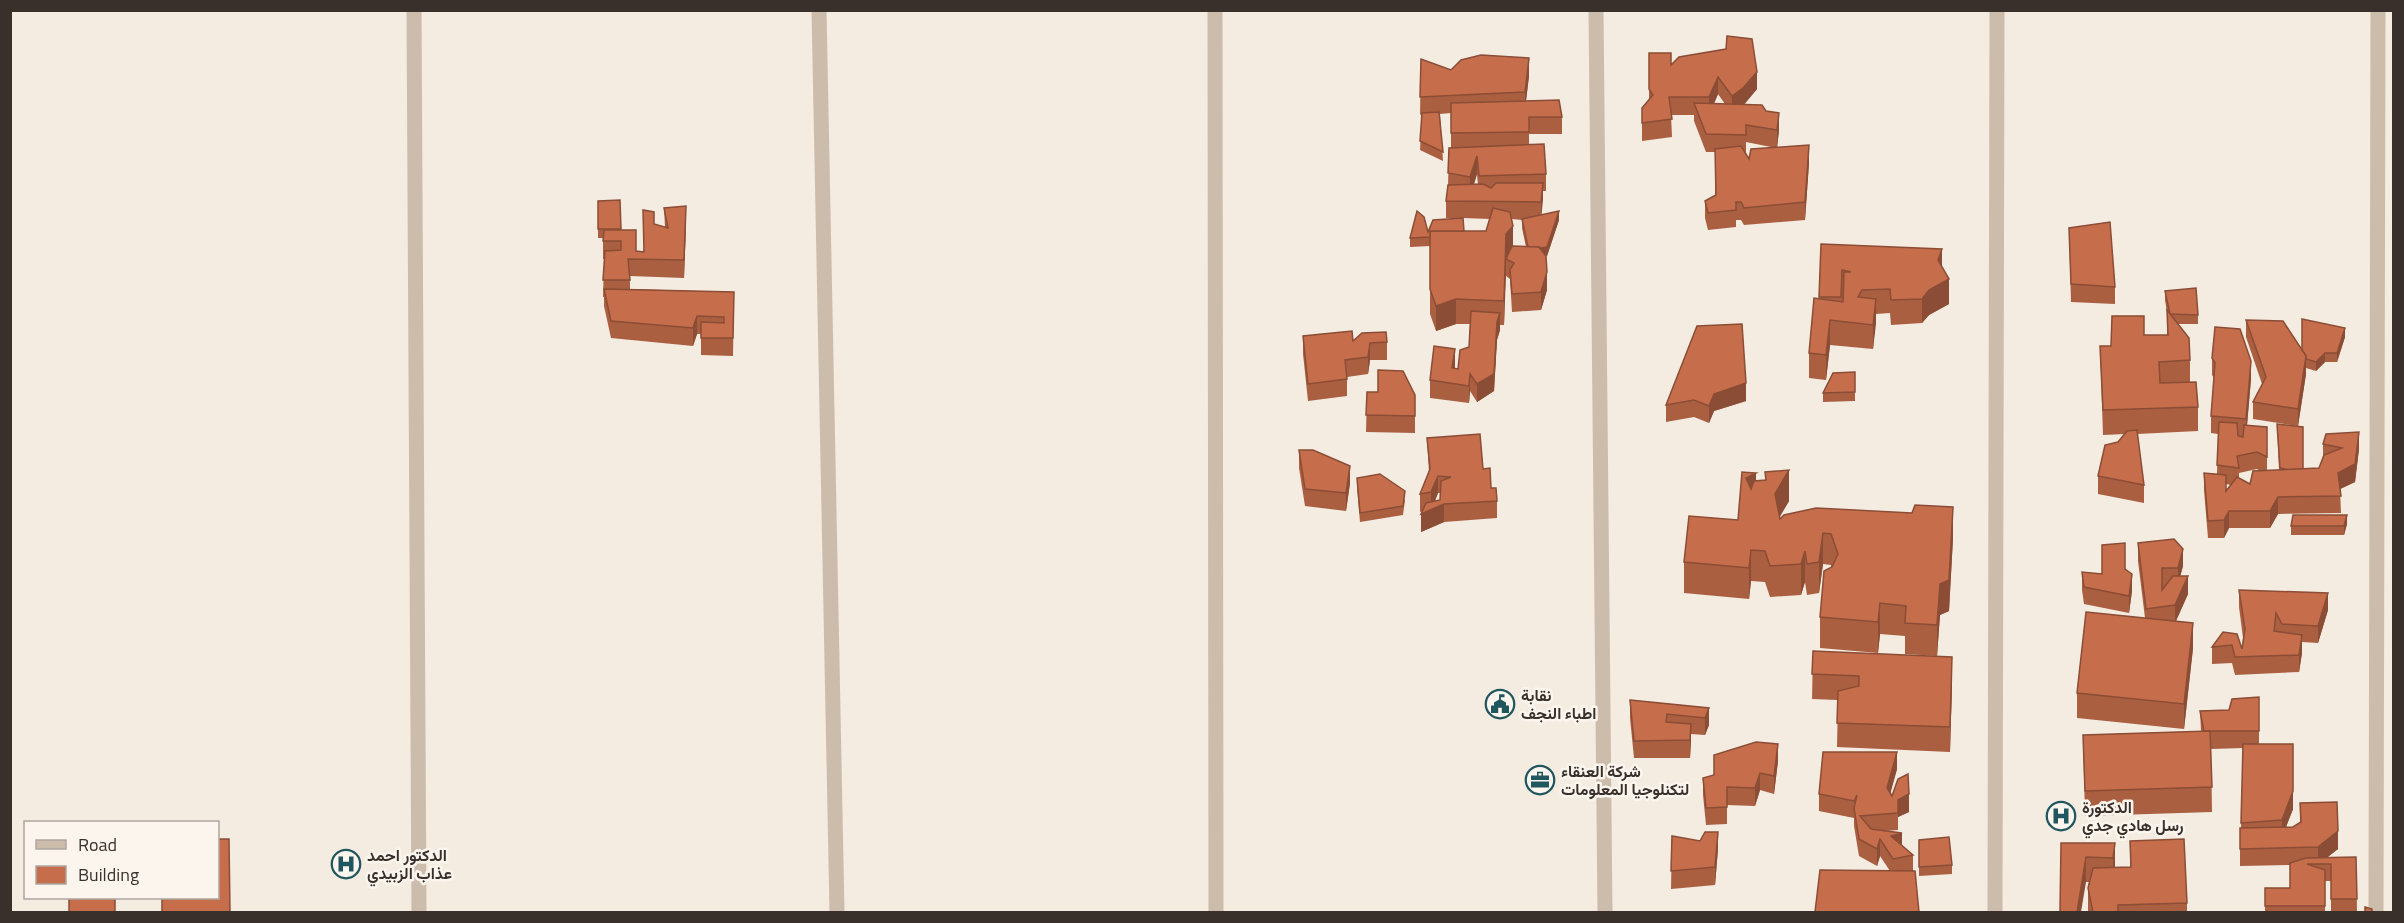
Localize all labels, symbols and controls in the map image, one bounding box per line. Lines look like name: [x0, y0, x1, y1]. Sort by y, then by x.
place label: نقابة اطباء النجف: [1521, 683, 1596, 725]
public building icon: نقابة اطباء النجف: [1484, 688, 1516, 720]
place label: شركة العنقاء لتكنلوجيا المعلومات: [1561, 759, 1689, 801]
office icon: شركة العنقاء لتكنلوجيا المعلومات: [1524, 764, 1556, 796]
place label: الدكتورة رسل هادي جدي: [2082, 795, 2184, 839]
hospital icon: الدكتورة رسل هادي جدي: [2045, 800, 2077, 832]
legend: [24, 821, 219, 899]
text: Road: [78, 831, 117, 858]
place label: الدكتور احمد عذاب الزبيدي: [367, 843, 452, 887]
hospital icon: الدكتور احمد عذاب الزبيدي: [330, 848, 362, 880]
text: Building: [78, 861, 139, 888]

